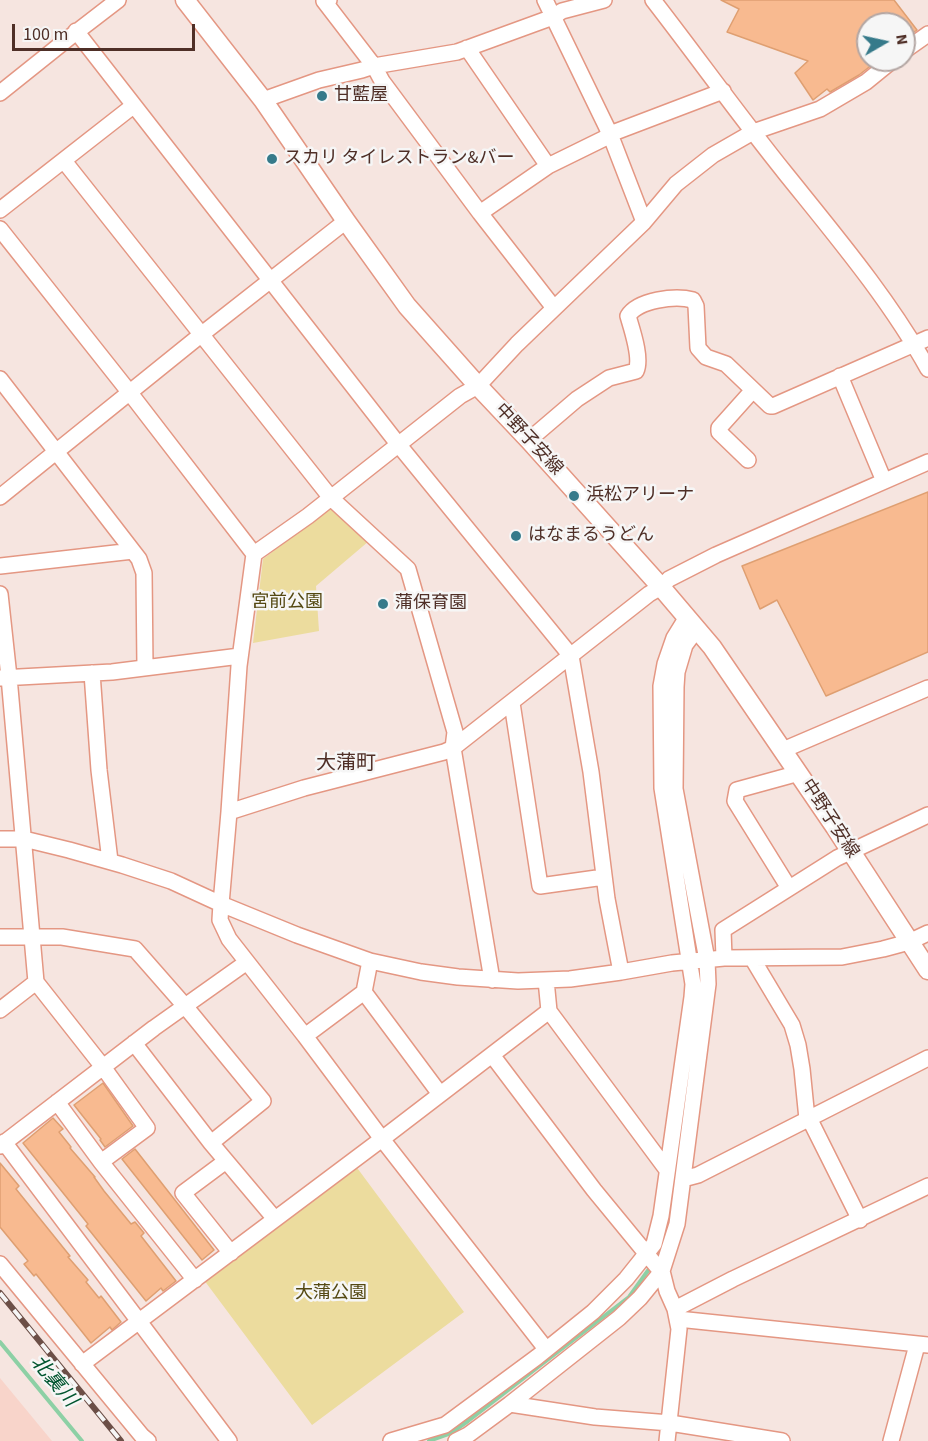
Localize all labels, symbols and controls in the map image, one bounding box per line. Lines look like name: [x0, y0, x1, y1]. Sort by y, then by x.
scale bar: [15, 12, 198, 50]
north arrow: [856, 12, 916, 72]
text: 100 m: [23, 22, 68, 47]
text: N: [890, 33, 913, 46]
place label: 甘藍屋: [334, 85, 388, 107]
marker: 甘藍屋: [315, 89, 329, 103]
place label: スカリ タイレストラン&バー: [284, 148, 515, 170]
marker: スカリ タイレストラン&バー: [265, 152, 279, 166]
street label: 中野子安線: [489, 400, 567, 480]
place label: 浜松アリーナ: [586, 485, 694, 507]
marker: 浜松アリーナ: [567, 489, 581, 503]
place label: はなまるうどん: [528, 525, 654, 547]
marker: はなまるうどん: [509, 529, 523, 543]
park label: 宮前公園: [251, 592, 323, 614]
place label: 蒲保育園: [395, 593, 467, 615]
marker: 蒲保育園: [376, 597, 390, 611]
district label: 大蒲町: [316, 753, 376, 777]
street label: 中野子安線: [795, 775, 863, 863]
park label: 大蒲公園: [295, 1283, 367, 1305]
water label: 北裏川: [25, 1351, 81, 1413]

